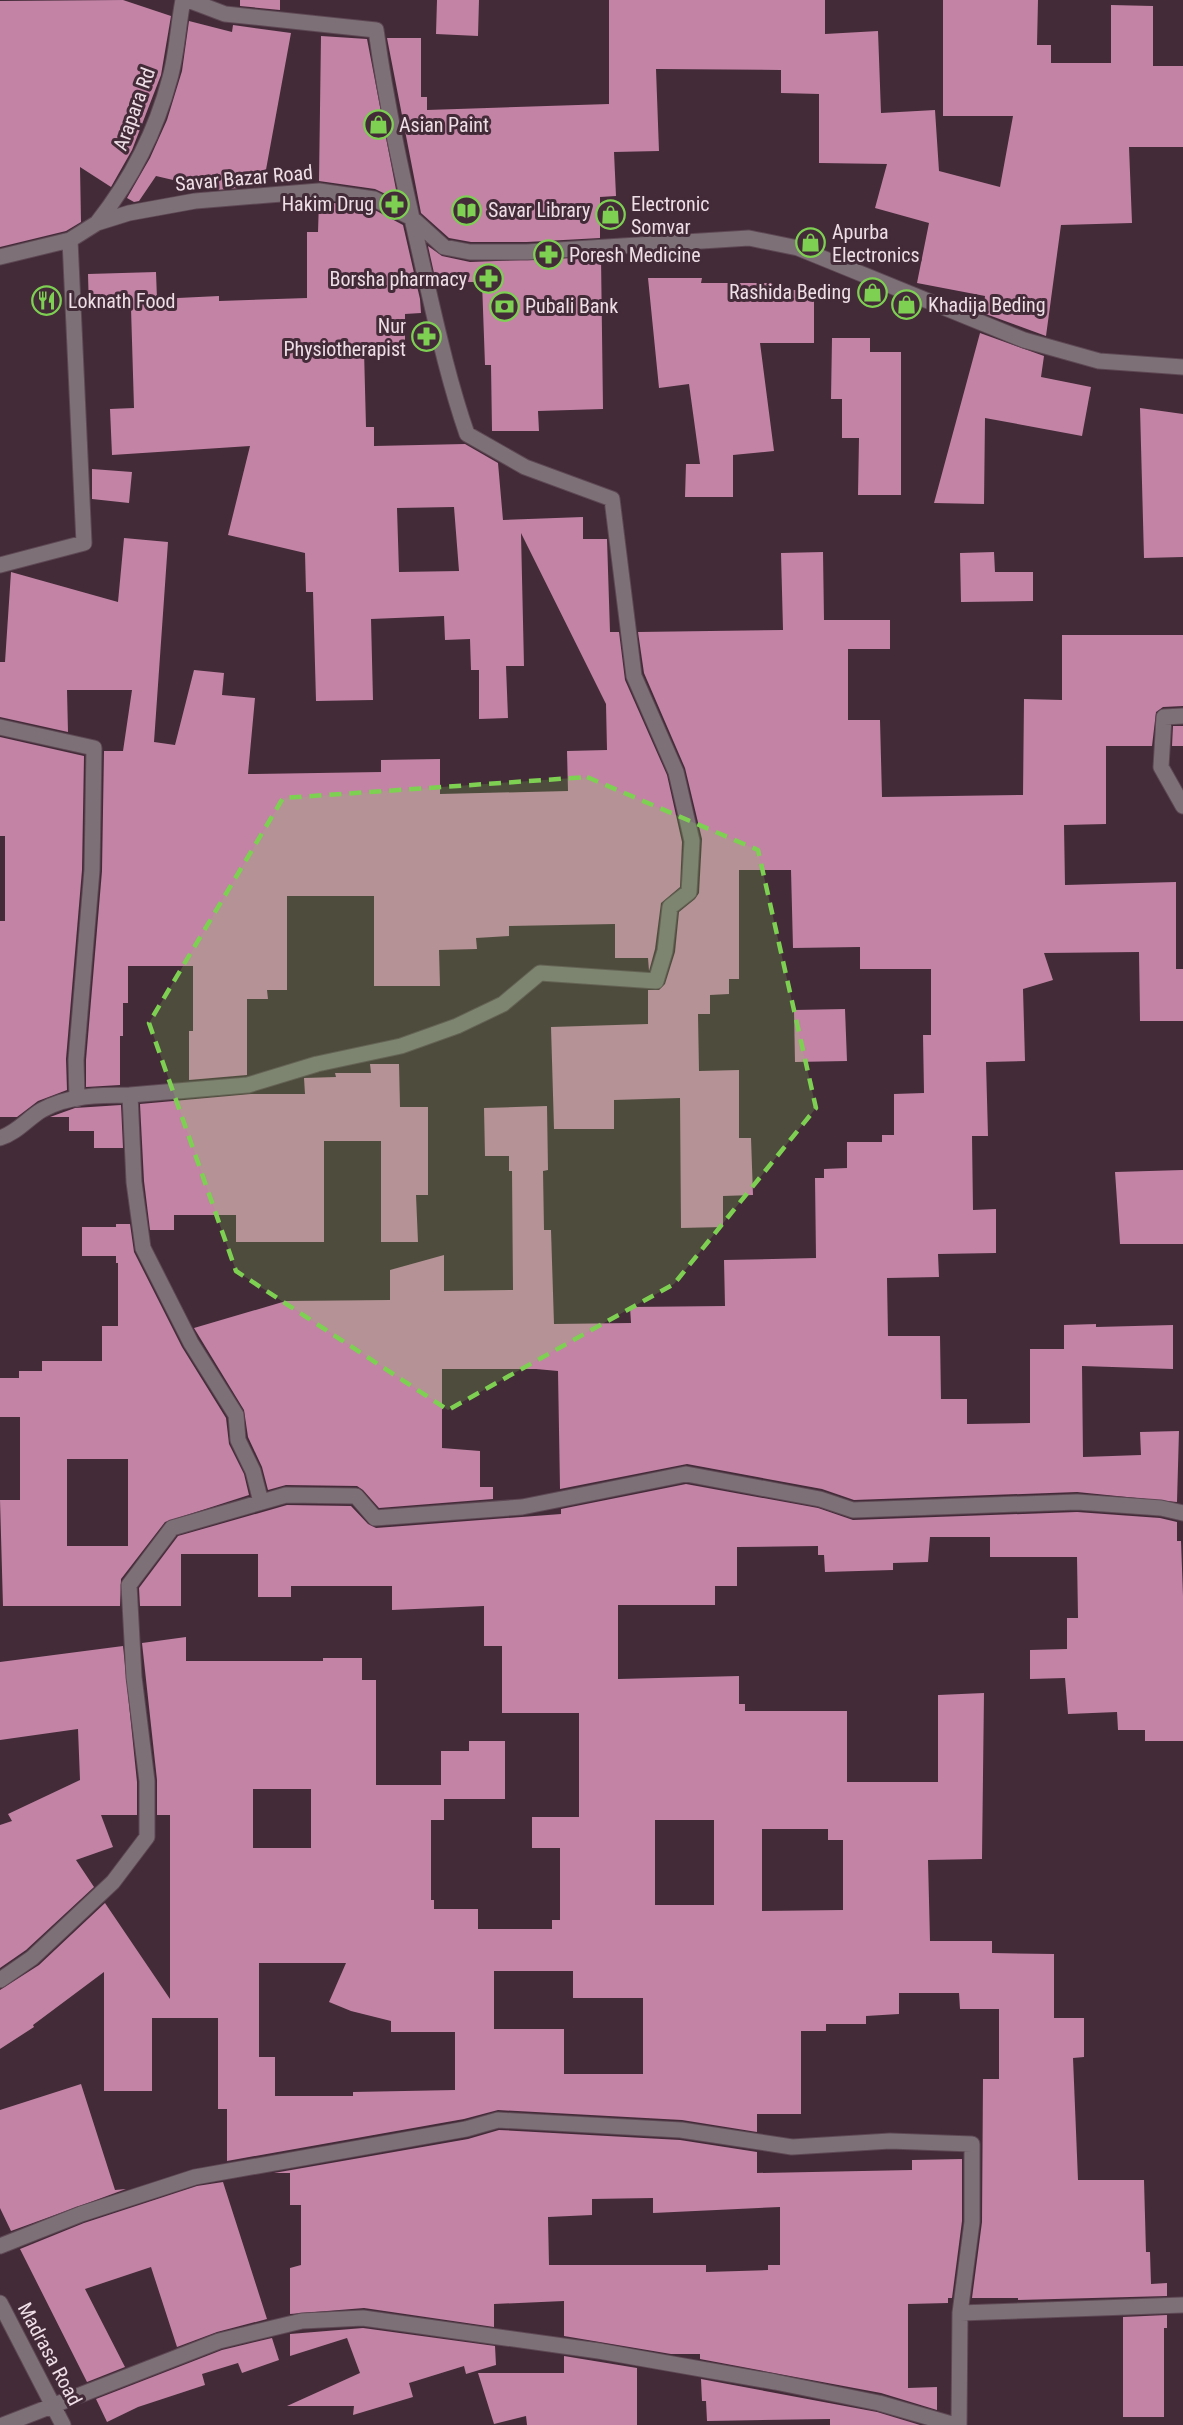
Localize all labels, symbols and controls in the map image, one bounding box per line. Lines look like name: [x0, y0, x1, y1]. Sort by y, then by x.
street label: Arapara Rd: [108, 64, 160, 154]
shop icon: Asian Paint: [362, 109, 394, 141]
place label: Asian Paint: [399, 113, 489, 137]
street label: Savar Bazar Road: [174, 160, 314, 196]
pharmacy icon: Hakim Drug: [379, 188, 411, 220]
place label: Hakim Drug: [282, 192, 374, 216]
place label: Electronic Somvar: [631, 192, 710, 239]
library icon: Savar Library: [451, 194, 483, 226]
place label: Savar Library: [488, 198, 590, 222]
shop icon: Electronic Somvar: [594, 199, 626, 231]
place label: Apurba Electronics: [832, 220, 920, 267]
shop icon: Apurba Electronics: [795, 227, 827, 259]
pharmacy icon: Poresh Medicine: [532, 239, 564, 271]
place label: Poresh Medicine: [569, 243, 701, 267]
pharmacy icon: Borsha pharmacy: [472, 263, 504, 295]
place label: Borsha pharmacy: [330, 267, 467, 291]
shop icon: Rashida Beding: [856, 276, 888, 308]
place label: Rashida Beding: [729, 280, 851, 304]
restaurant icon: Loknath Food: [31, 285, 63, 317]
place label: Loknath Food: [68, 289, 175, 313]
shop icon: Khadija Beding: [891, 289, 923, 321]
bank icon: Pubali Bank: [488, 290, 520, 322]
place label: Khadija Beding: [928, 293, 1046, 317]
place label: Pubali Bank: [525, 294, 618, 318]
place label: Nur Physiotherapist: [283, 314, 406, 361]
pharmacy icon: Nur Physiotherapist: [411, 321, 443, 353]
street label: Madrasa Road: [13, 2298, 87, 2410]

